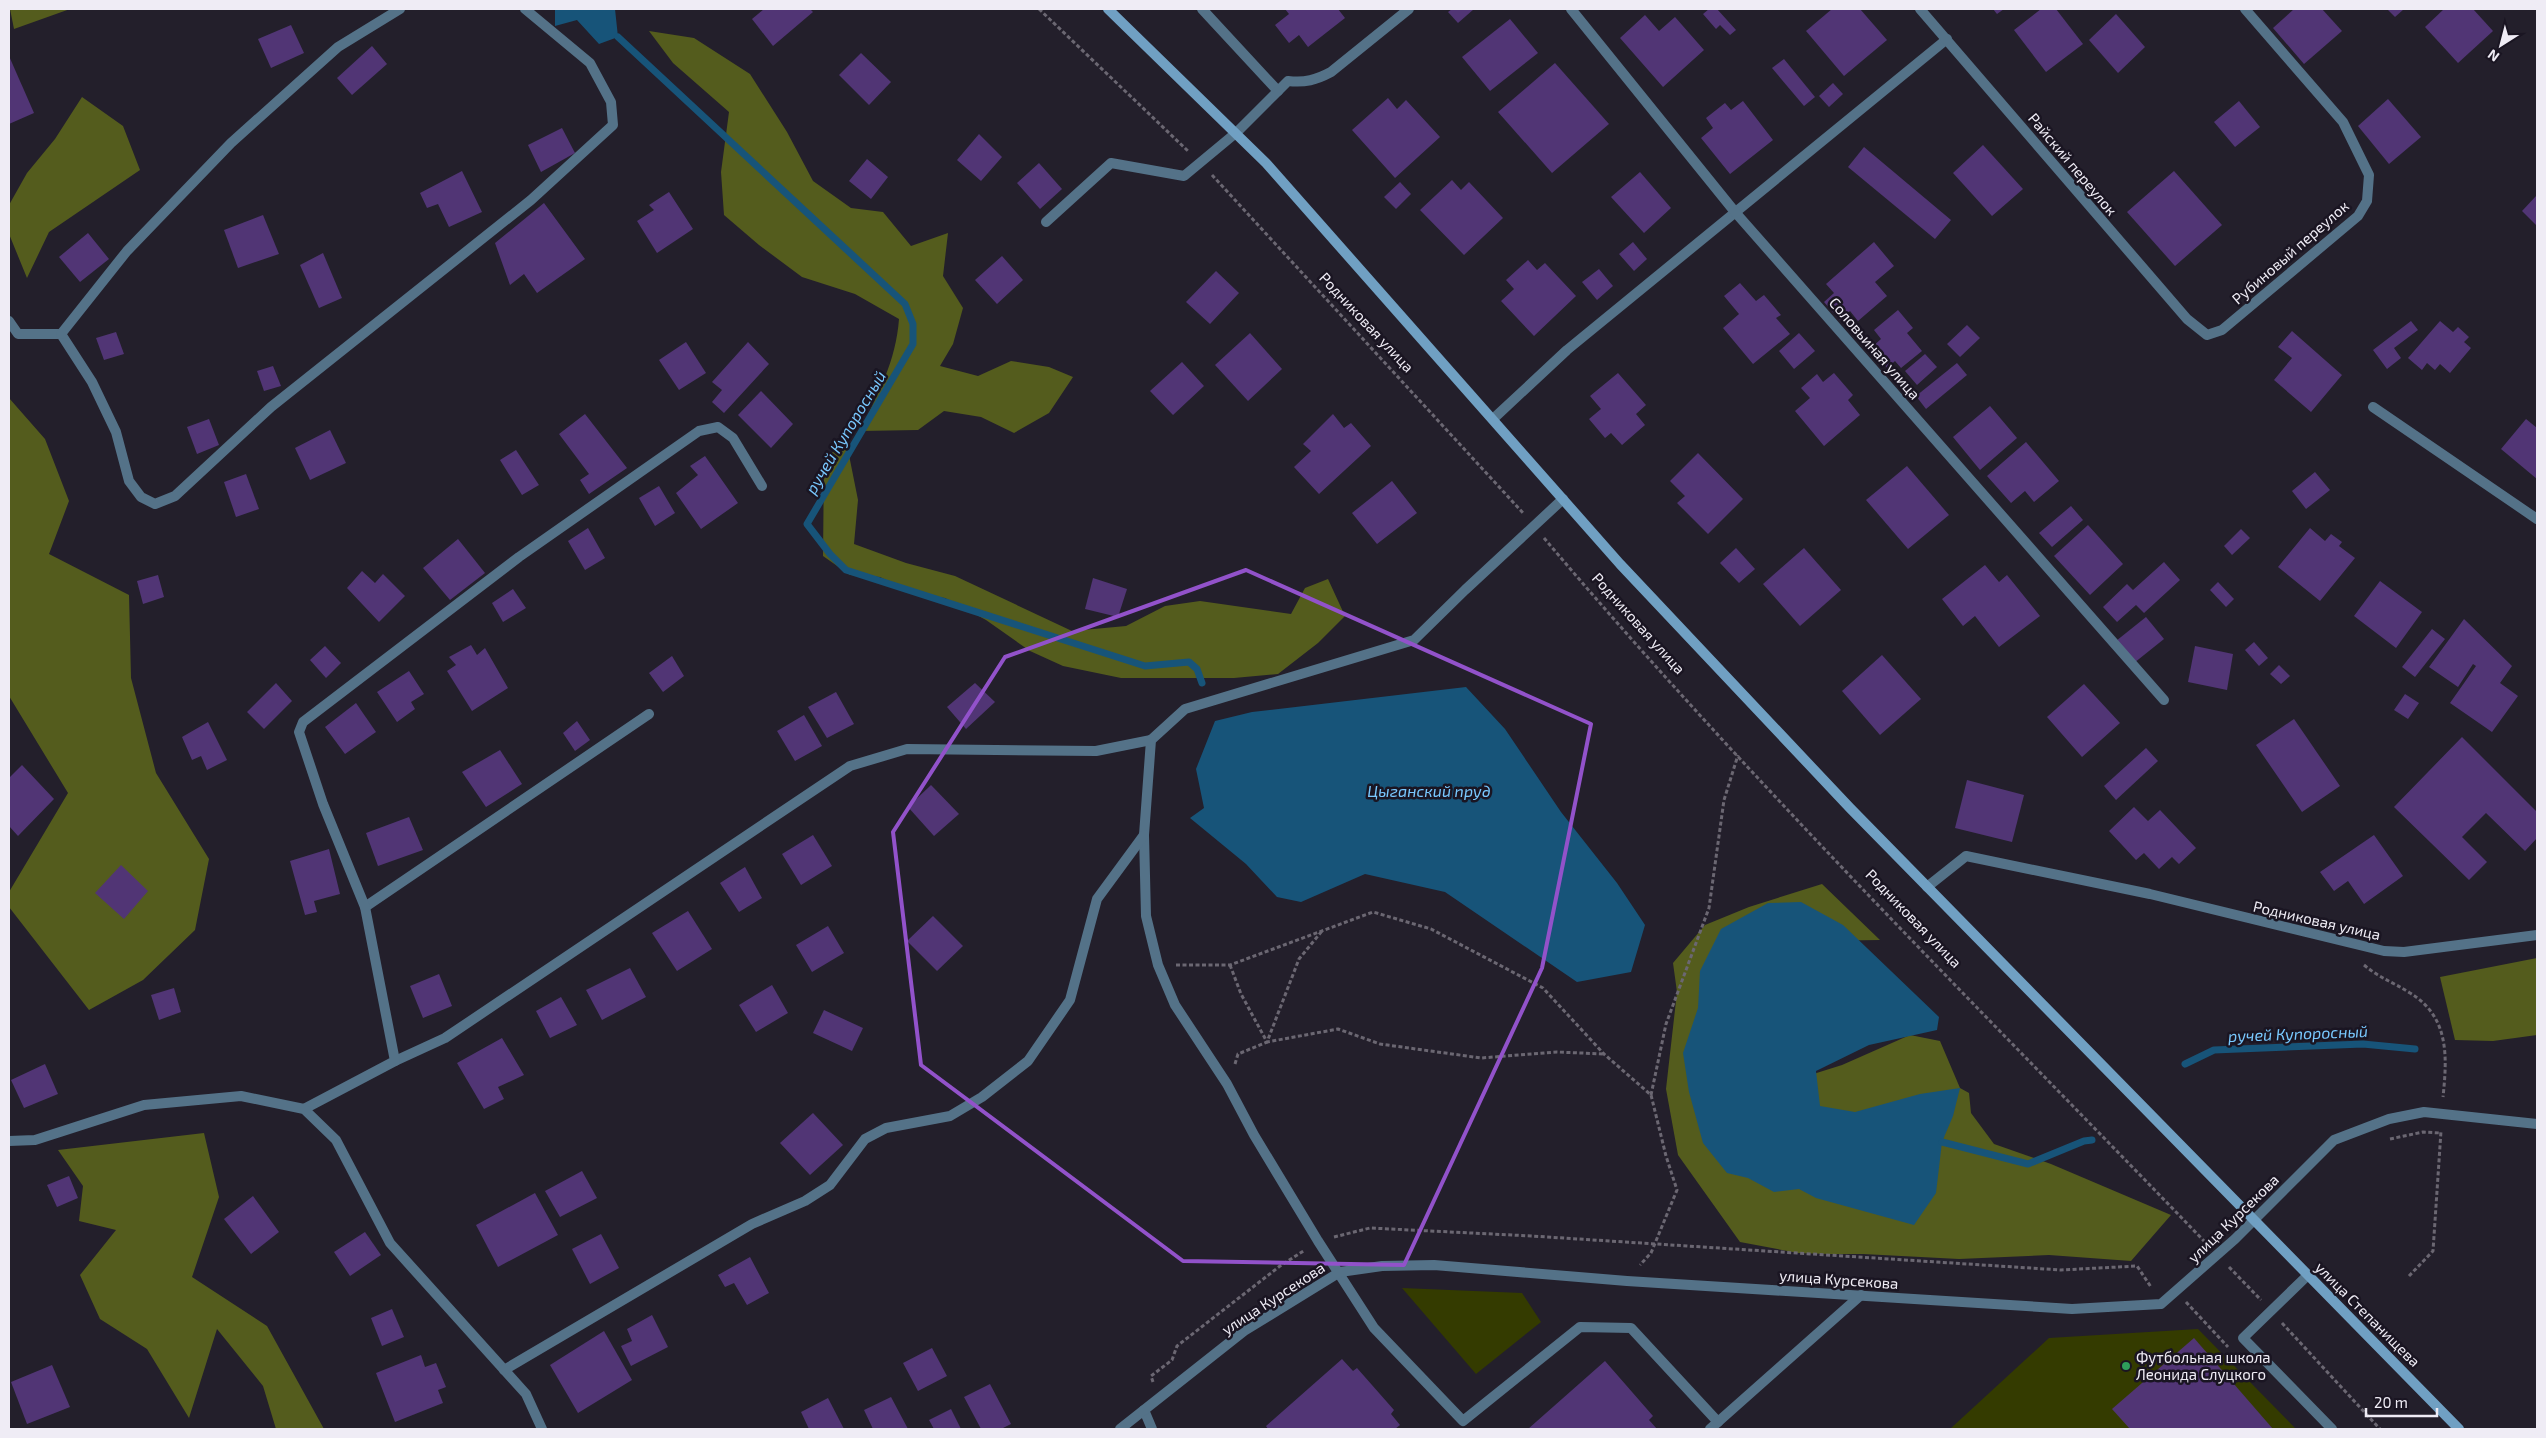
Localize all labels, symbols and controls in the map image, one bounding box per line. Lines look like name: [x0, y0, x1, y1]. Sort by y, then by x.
north arrow: [2476, 20, 2526, 70]
text: N: [2484, 46, 2502, 66]
street label: Райский переулок: [2024, 109, 2121, 220]
street label: Рубиновый переулок: [2228, 196, 2353, 308]
street label: Родниковая улица: [1315, 268, 1418, 376]
street label: Соловьиная улица: [1825, 293, 1924, 403]
water label: ручей Купоросный: [801, 367, 889, 497]
street label: Родниковая улица: [1588, 569, 1689, 678]
water label: Цыганский пруд: [1367, 781, 1491, 800]
street label: Родниковая улица: [1862, 865, 1966, 972]
street label: Родниковая улица: [2251, 897, 2382, 944]
water label: ручей Купоросный: [2228, 1021, 2368, 1045]
street label: улица Курсекова: [2184, 1170, 2283, 1267]
street label: улица Курсекова: [1218, 1258, 1328, 1339]
street label: улица Степанищева: [2311, 1258, 2424, 1371]
street label: улица Курсекова: [1779, 1266, 1899, 1293]
place label: Футбольная школа Леонида Слуцкого: [2136, 1348, 2271, 1384]
marker: Футбольная школа Леонида Слуцкого: [2120, 1360, 2132, 1372]
scale bar: [2366, 1386, 2437, 1418]
text: 20 m: [2374, 1393, 2408, 1411]

